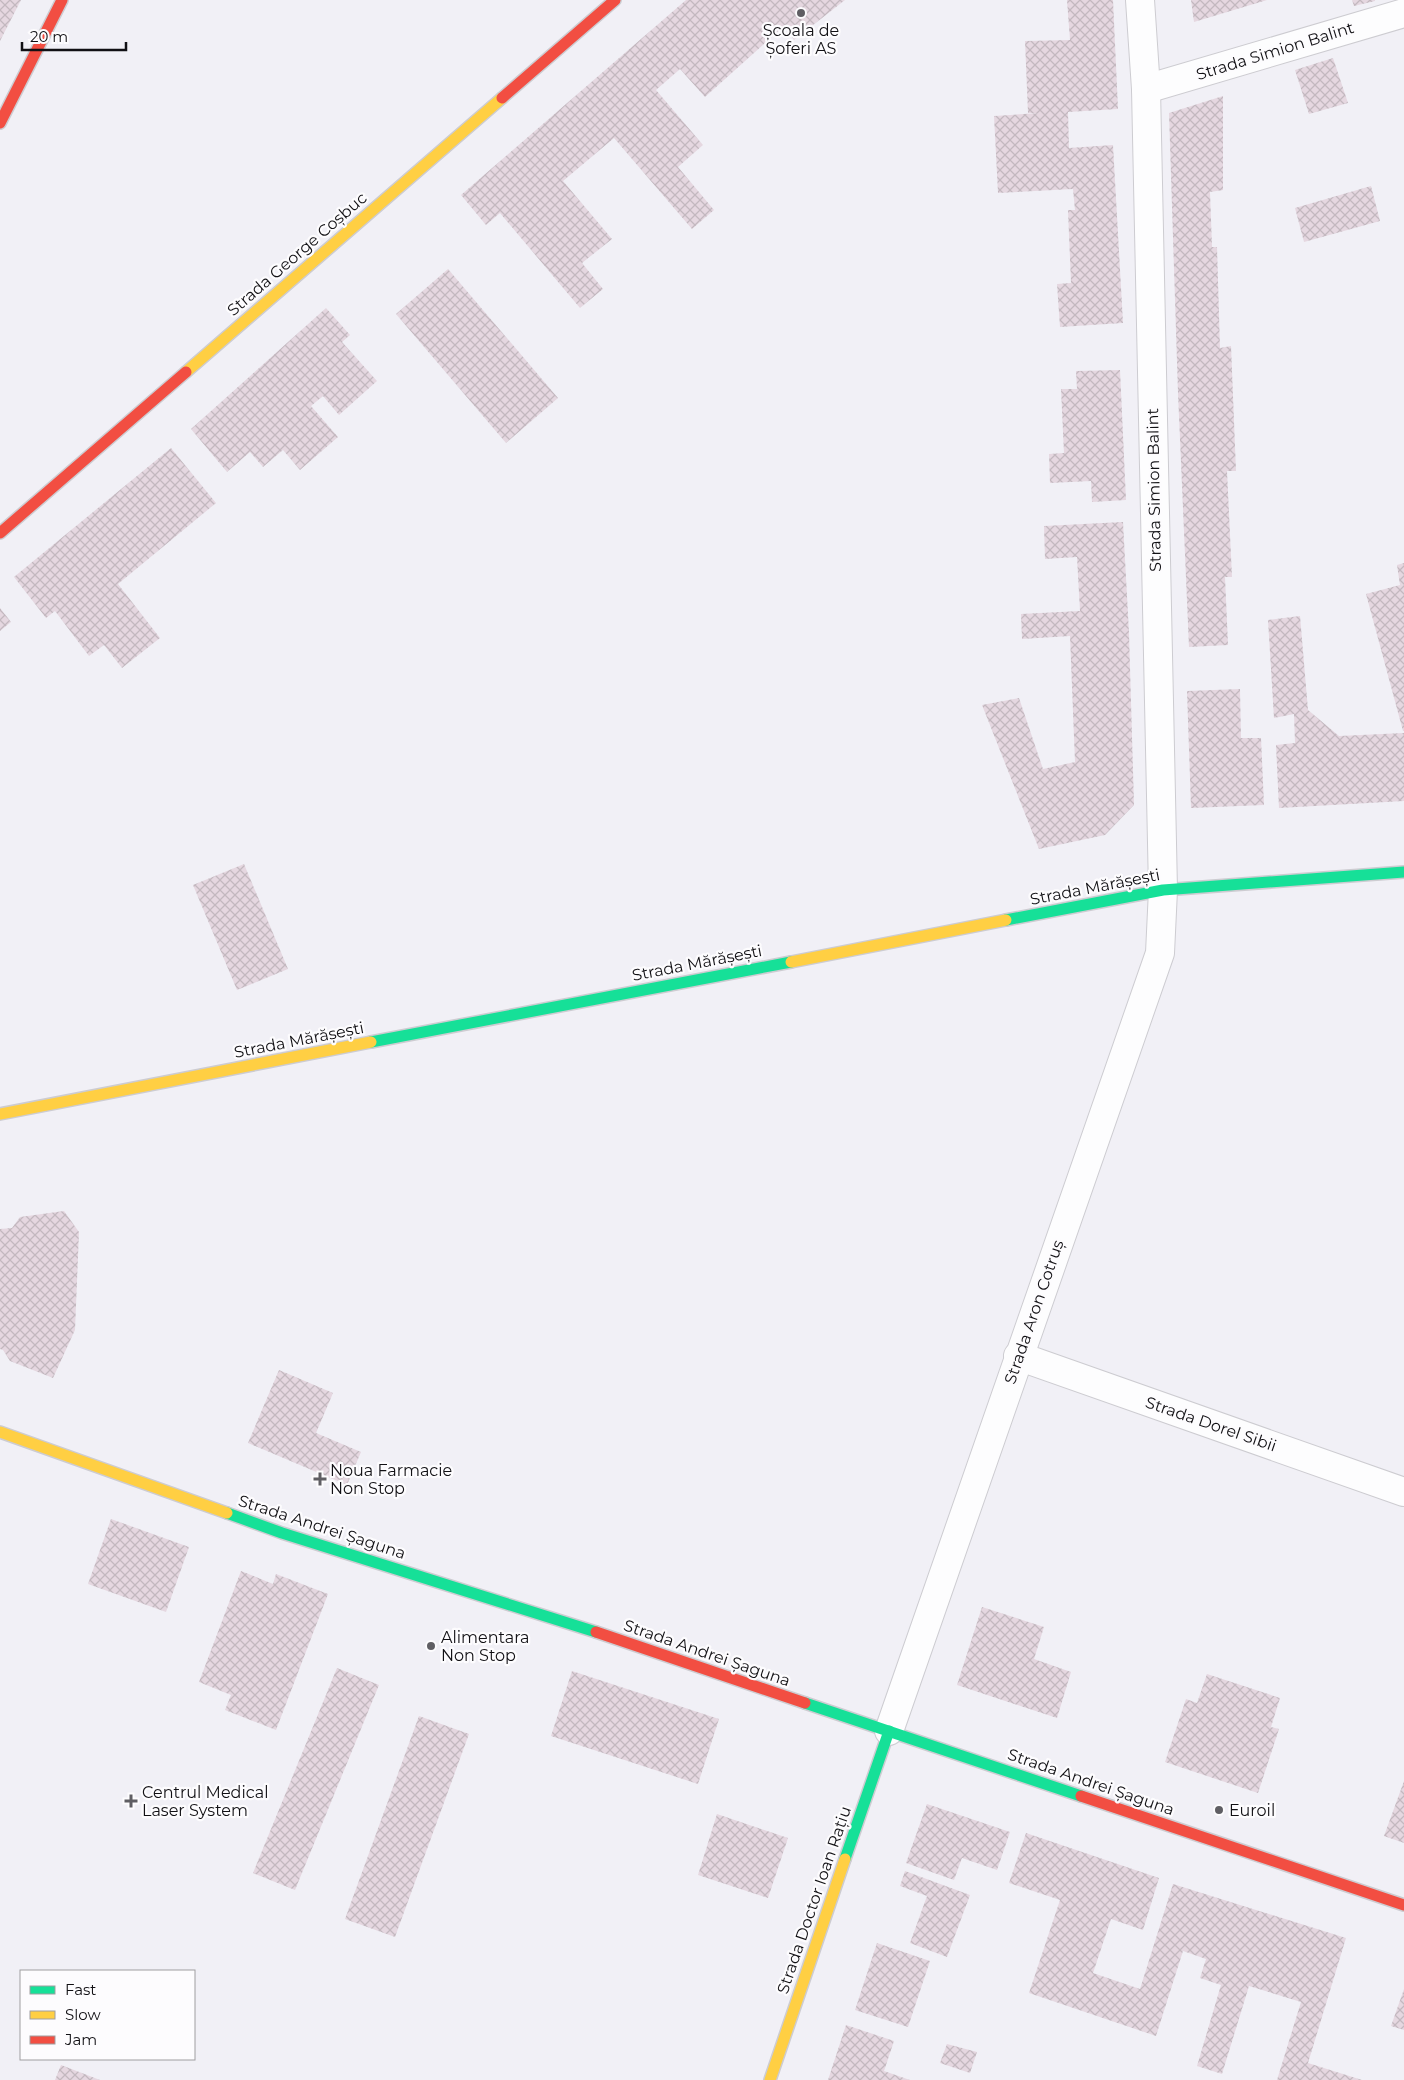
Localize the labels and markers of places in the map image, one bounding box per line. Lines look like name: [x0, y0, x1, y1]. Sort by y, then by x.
marker: Școala de Șoferi AS: [795, 7, 807, 19]
place label: Școala de Șoferi AS: [763, 21, 839, 59]
place label: Noua Farmacie Non Stop: [330, 1461, 452, 1498]
marker: Noua Farmacie Non Stop: [314, 1473, 326, 1485]
place label: Alimentara Non Stop: [441, 1628, 529, 1665]
marker: Alimentara Non Stop: [425, 1640, 437, 1652]
place label: Centrul Medical Laser System: [142, 1783, 268, 1820]
marker: Centrul Medical Laser System: [124, 1794, 138, 1808]
place label: Euroil: [1229, 1801, 1275, 1820]
marker: Euroil: [1213, 1804, 1225, 1816]

